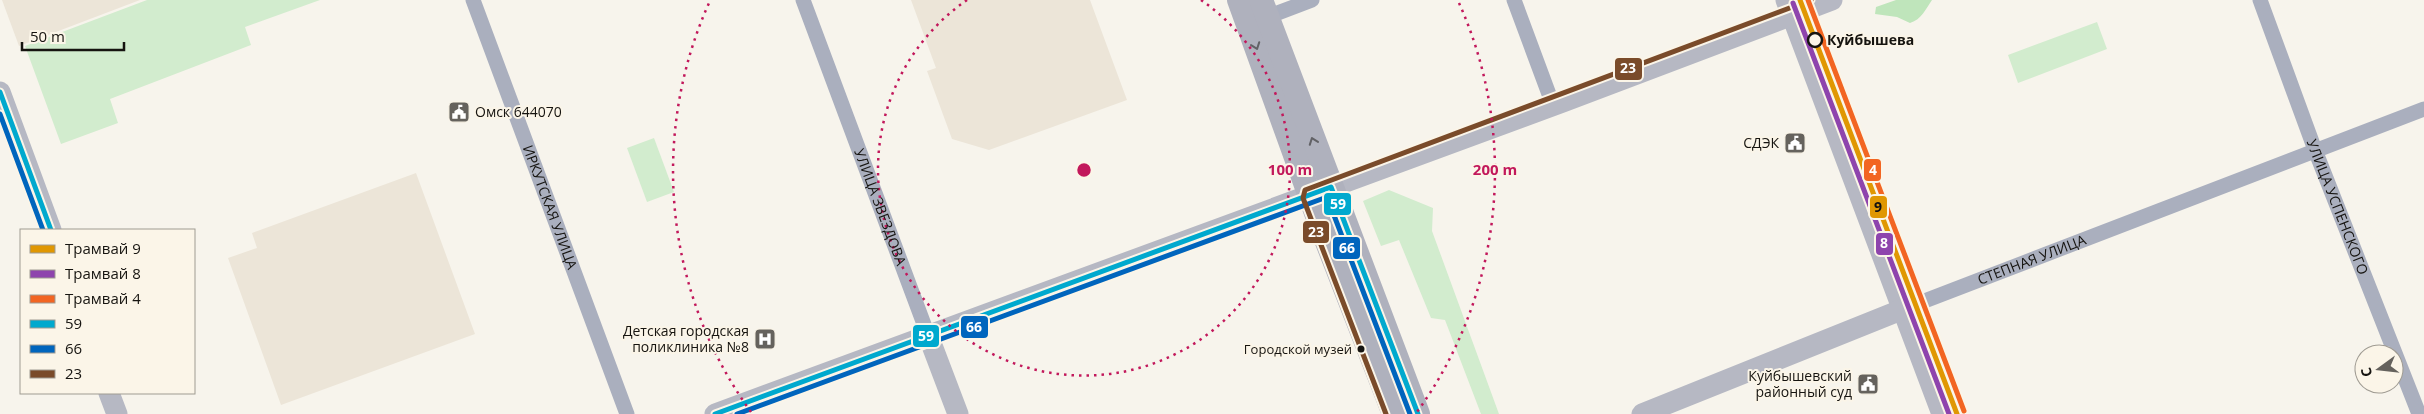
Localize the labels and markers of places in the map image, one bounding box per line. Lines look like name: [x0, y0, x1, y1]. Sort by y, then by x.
place label: Куйбышева: [1827, 30, 1914, 49]
marker: Куйбышева: [1807, 32, 1823, 48]
public building icon: Омск 644070: [447, 100, 471, 124]
place label: Омск 644070: [475, 102, 562, 121]
public building icon: СДЭК: [1783, 131, 1807, 155]
place label: СДЭК: [1743, 133, 1779, 152]
centre of rings: [1075, 161, 1093, 179]
place label: Детская городская поликлиника №8: [623, 321, 749, 356]
hospital icon: Детская городская поликлиника №8: [753, 327, 777, 351]
place label: Городской музей: [1244, 340, 1352, 358]
marker: Городской музей: [1356, 344, 1366, 354]
place label: Куйбышевский районный суд: [1748, 366, 1852, 401]
public building icon: Куйбышевский районный суд: [1856, 372, 1880, 396]

